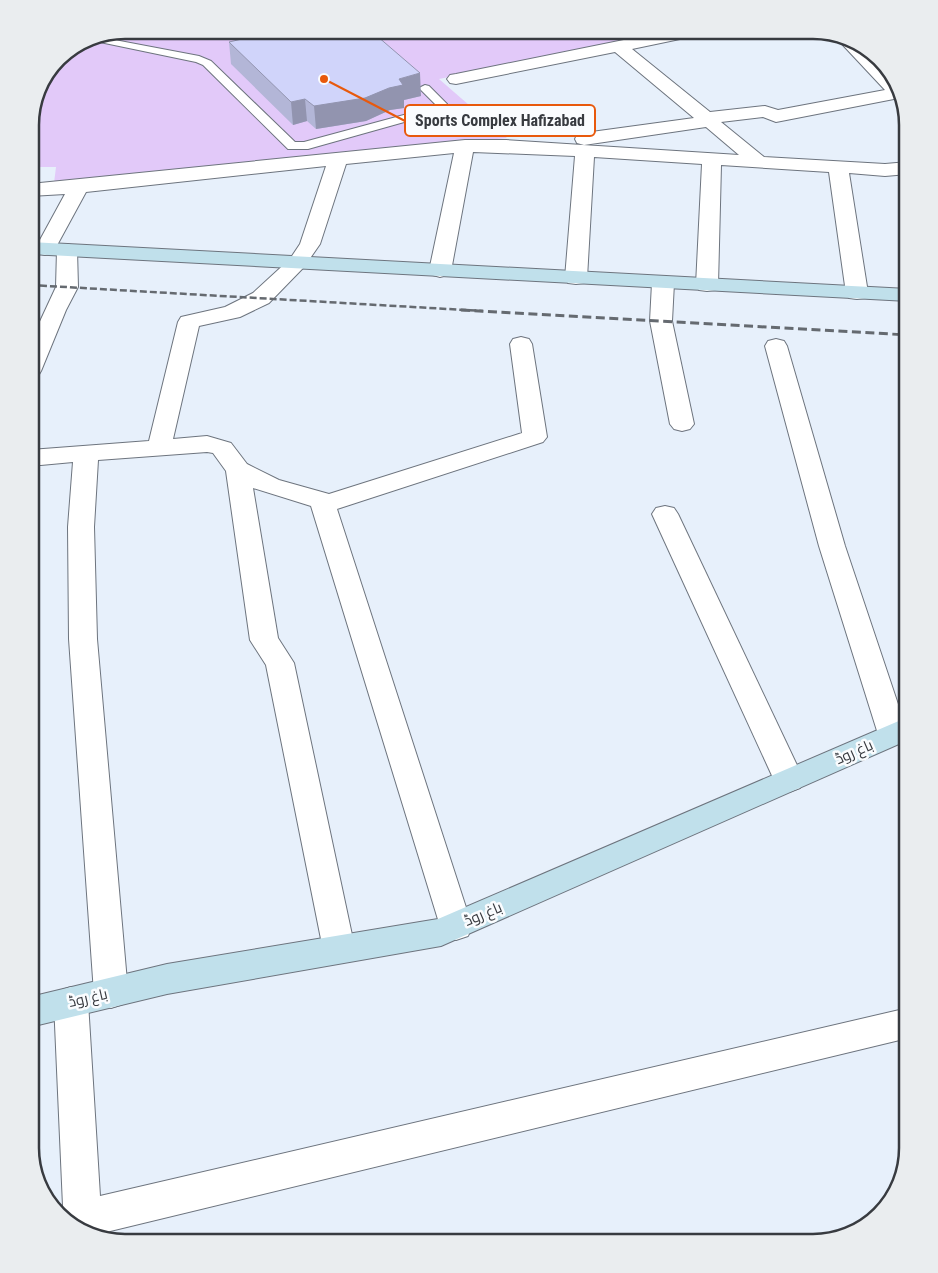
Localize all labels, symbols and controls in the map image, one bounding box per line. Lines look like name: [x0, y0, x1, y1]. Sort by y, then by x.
callout: Sports Complex Hafizabad: [405, 105, 595, 136]
text: Sports Complex Hafizabad: [415, 111, 585, 130]
street label: باغ روڈ: [832, 736, 877, 770]
street label: باغ روڈ: [461, 898, 505, 932]
street label: باغ روڈ: [67, 985, 110, 1013]

